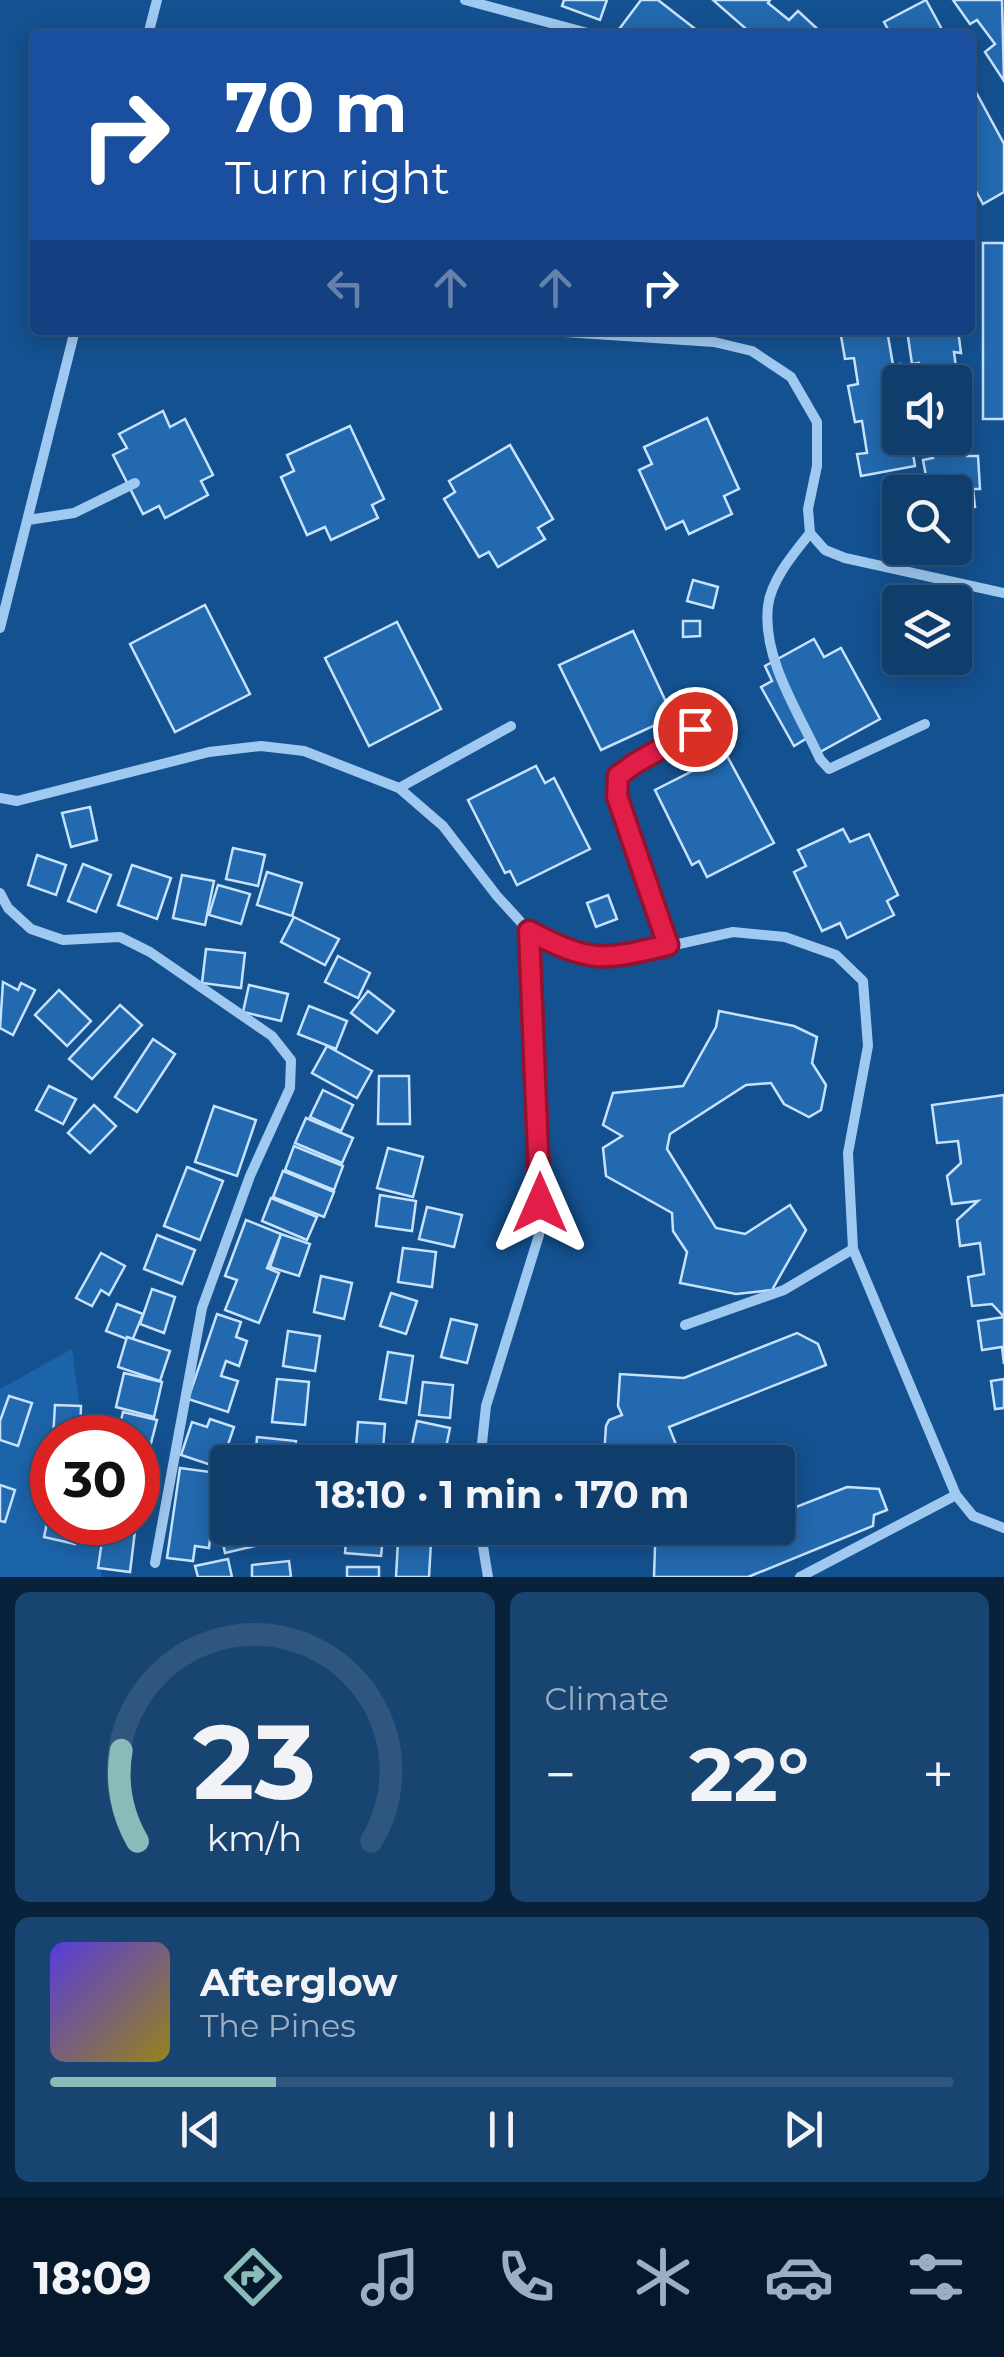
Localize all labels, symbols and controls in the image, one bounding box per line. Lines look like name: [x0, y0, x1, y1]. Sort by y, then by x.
text: 70 m: [225, 64, 408, 150]
icon: right: [60, 70, 190, 200]
text: Turn right: [225, 150, 450, 205]
icon: left: [318, 260, 373, 315]
icon: ahead: [423, 260, 478, 315]
icon: ahead: [528, 260, 583, 315]
icon: right: [633, 260, 688, 315]
map controls: [882, 365, 972, 675]
button: sound: [882, 365, 972, 455]
button: search: [882, 475, 972, 565]
button: layers: [882, 585, 972, 675]
pin: [653, 687, 738, 772]
icon: arrive: [668, 702, 723, 757]
position arrow: [488, 1151, 592, 1255]
speed limit sign: 30: [30, 1415, 160, 1545]
text: 18:10 · 1 min · 170 m: [316, 1471, 689, 1518]
text: Climate: [545, 1679, 669, 1718]
text: 23: [193, 1698, 316, 1825]
text: 22°: [689, 1728, 809, 1820]
text: −: [545, 1741, 576, 1808]
text: +: [922, 1741, 954, 1808]
text: km/h: [207, 1816, 302, 1860]
text: Afterglow: [200, 1959, 398, 2006]
text: The Pines: [200, 2006, 356, 2045]
icon: previous: [173, 2102, 228, 2157]
icon: pause: [474, 2102, 529, 2157]
icon: next: [776, 2102, 831, 2157]
icon: directions: [218, 2242, 288, 2312]
icon: music: [355, 2242, 425, 2312]
icon: phone: [491, 2242, 561, 2312]
icon: climate: [628, 2242, 698, 2312]
icon: car: [764, 2242, 834, 2312]
icon: filters: [901, 2242, 971, 2312]
text: 18:09: [33, 2250, 152, 2305]

